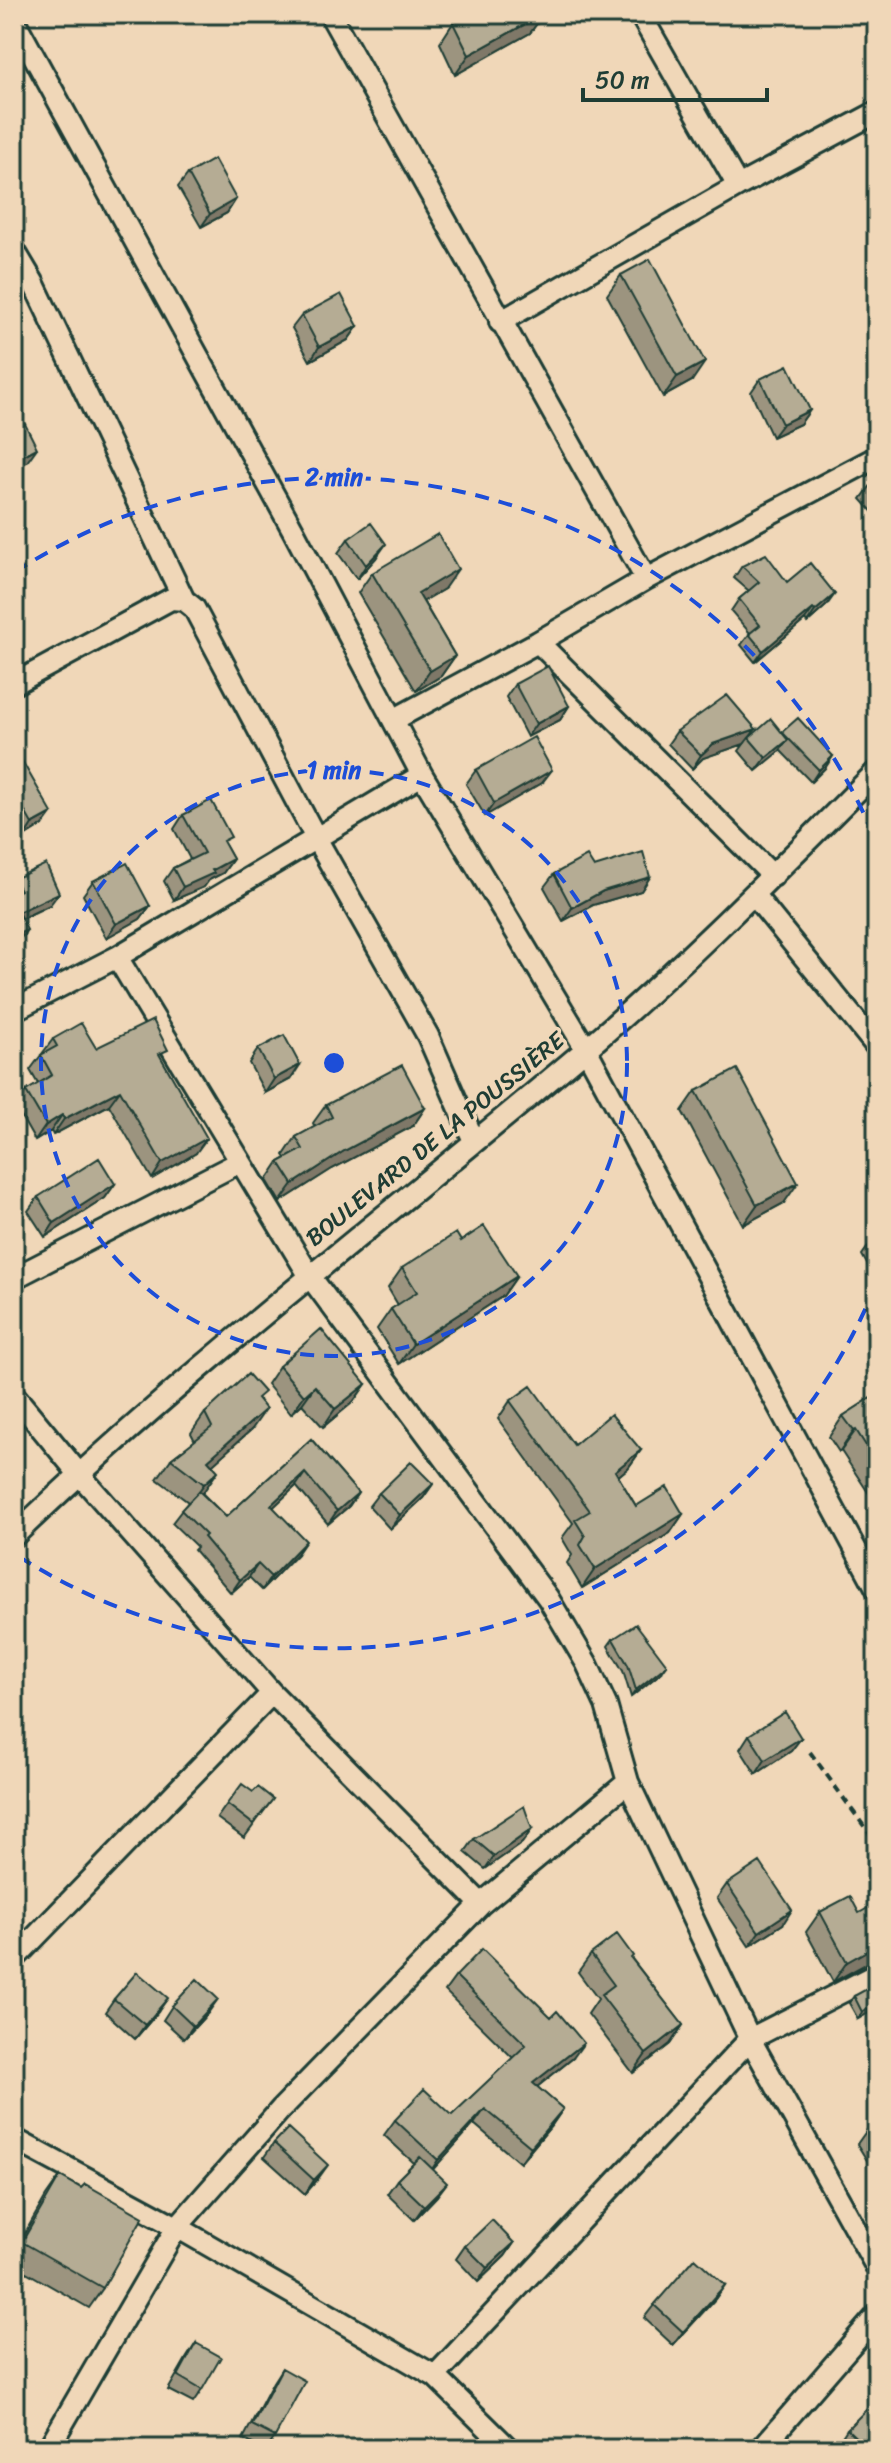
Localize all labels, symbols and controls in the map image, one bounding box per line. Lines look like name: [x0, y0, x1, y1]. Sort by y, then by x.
scale bar: [583, 52, 767, 102]
text: 50 m: [595, 59, 650, 101]
text: 2 min: [304, 456, 363, 498]
text: 1 min: [307, 749, 361, 791]
street label: BOULEVARD DE LA POUSSIÈRE: [296, 1019, 576, 1257]
centre of rings: [320, 1049, 348, 1077]

